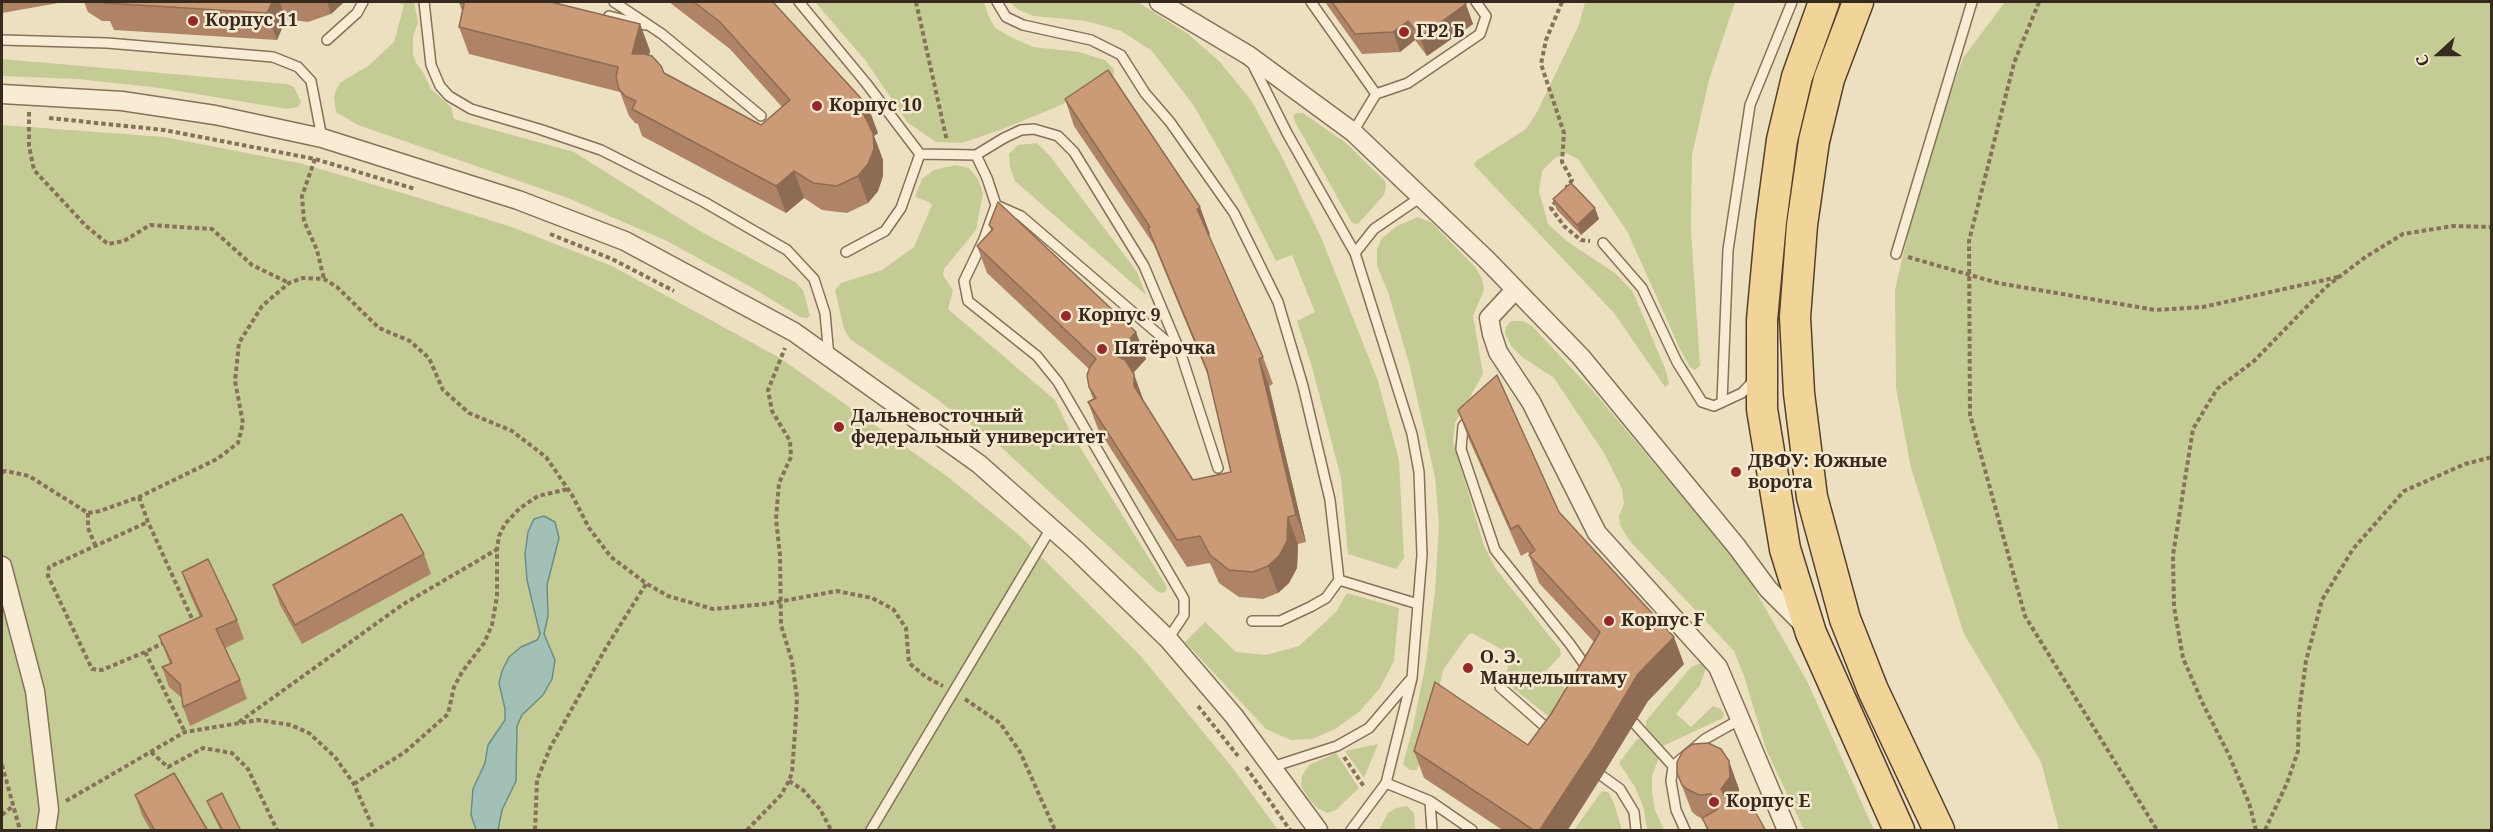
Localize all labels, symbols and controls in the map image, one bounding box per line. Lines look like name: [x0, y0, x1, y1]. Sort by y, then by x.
place label: Корпус 11: [205, 10, 298, 32]
marker: Корпус 11: [186, 14, 200, 28]
place label: ГР2 Б: [1416, 21, 1465, 43]
north arrow: [2409, 24, 2469, 84]
marker: ГР2 Б: [1397, 25, 1411, 39]
text: С: [2410, 52, 2434, 69]
place label: Корпус 10: [829, 95, 922, 117]
marker: Корпус 10: [810, 99, 824, 113]
place label: Корпус 9: [1078, 305, 1161, 327]
marker: Корпус 9: [1059, 309, 1073, 323]
place label: Пятёрочка: [1114, 338, 1216, 360]
marker: Пятёрочка: [1095, 342, 1109, 356]
place label: Дальневосточный федеральный университет: [851, 406, 1105, 448]
marker: Дальневосточный федеральный университет: [832, 420, 846, 434]
place label: ДВФУ: Южные ворота: [1748, 451, 1887, 494]
marker: ДВФУ: Южные ворота: [1729, 465, 1743, 479]
place label: Корпус F: [1621, 610, 1705, 632]
marker: Корпус F: [1602, 614, 1616, 628]
place label: О. Э. Мандельштаму: [1480, 647, 1627, 690]
marker: О. Э. Мандельштаму: [1461, 661, 1475, 675]
place label: Корпус E: [1726, 791, 1810, 813]
marker: Корпус E: [1707, 795, 1721, 809]

